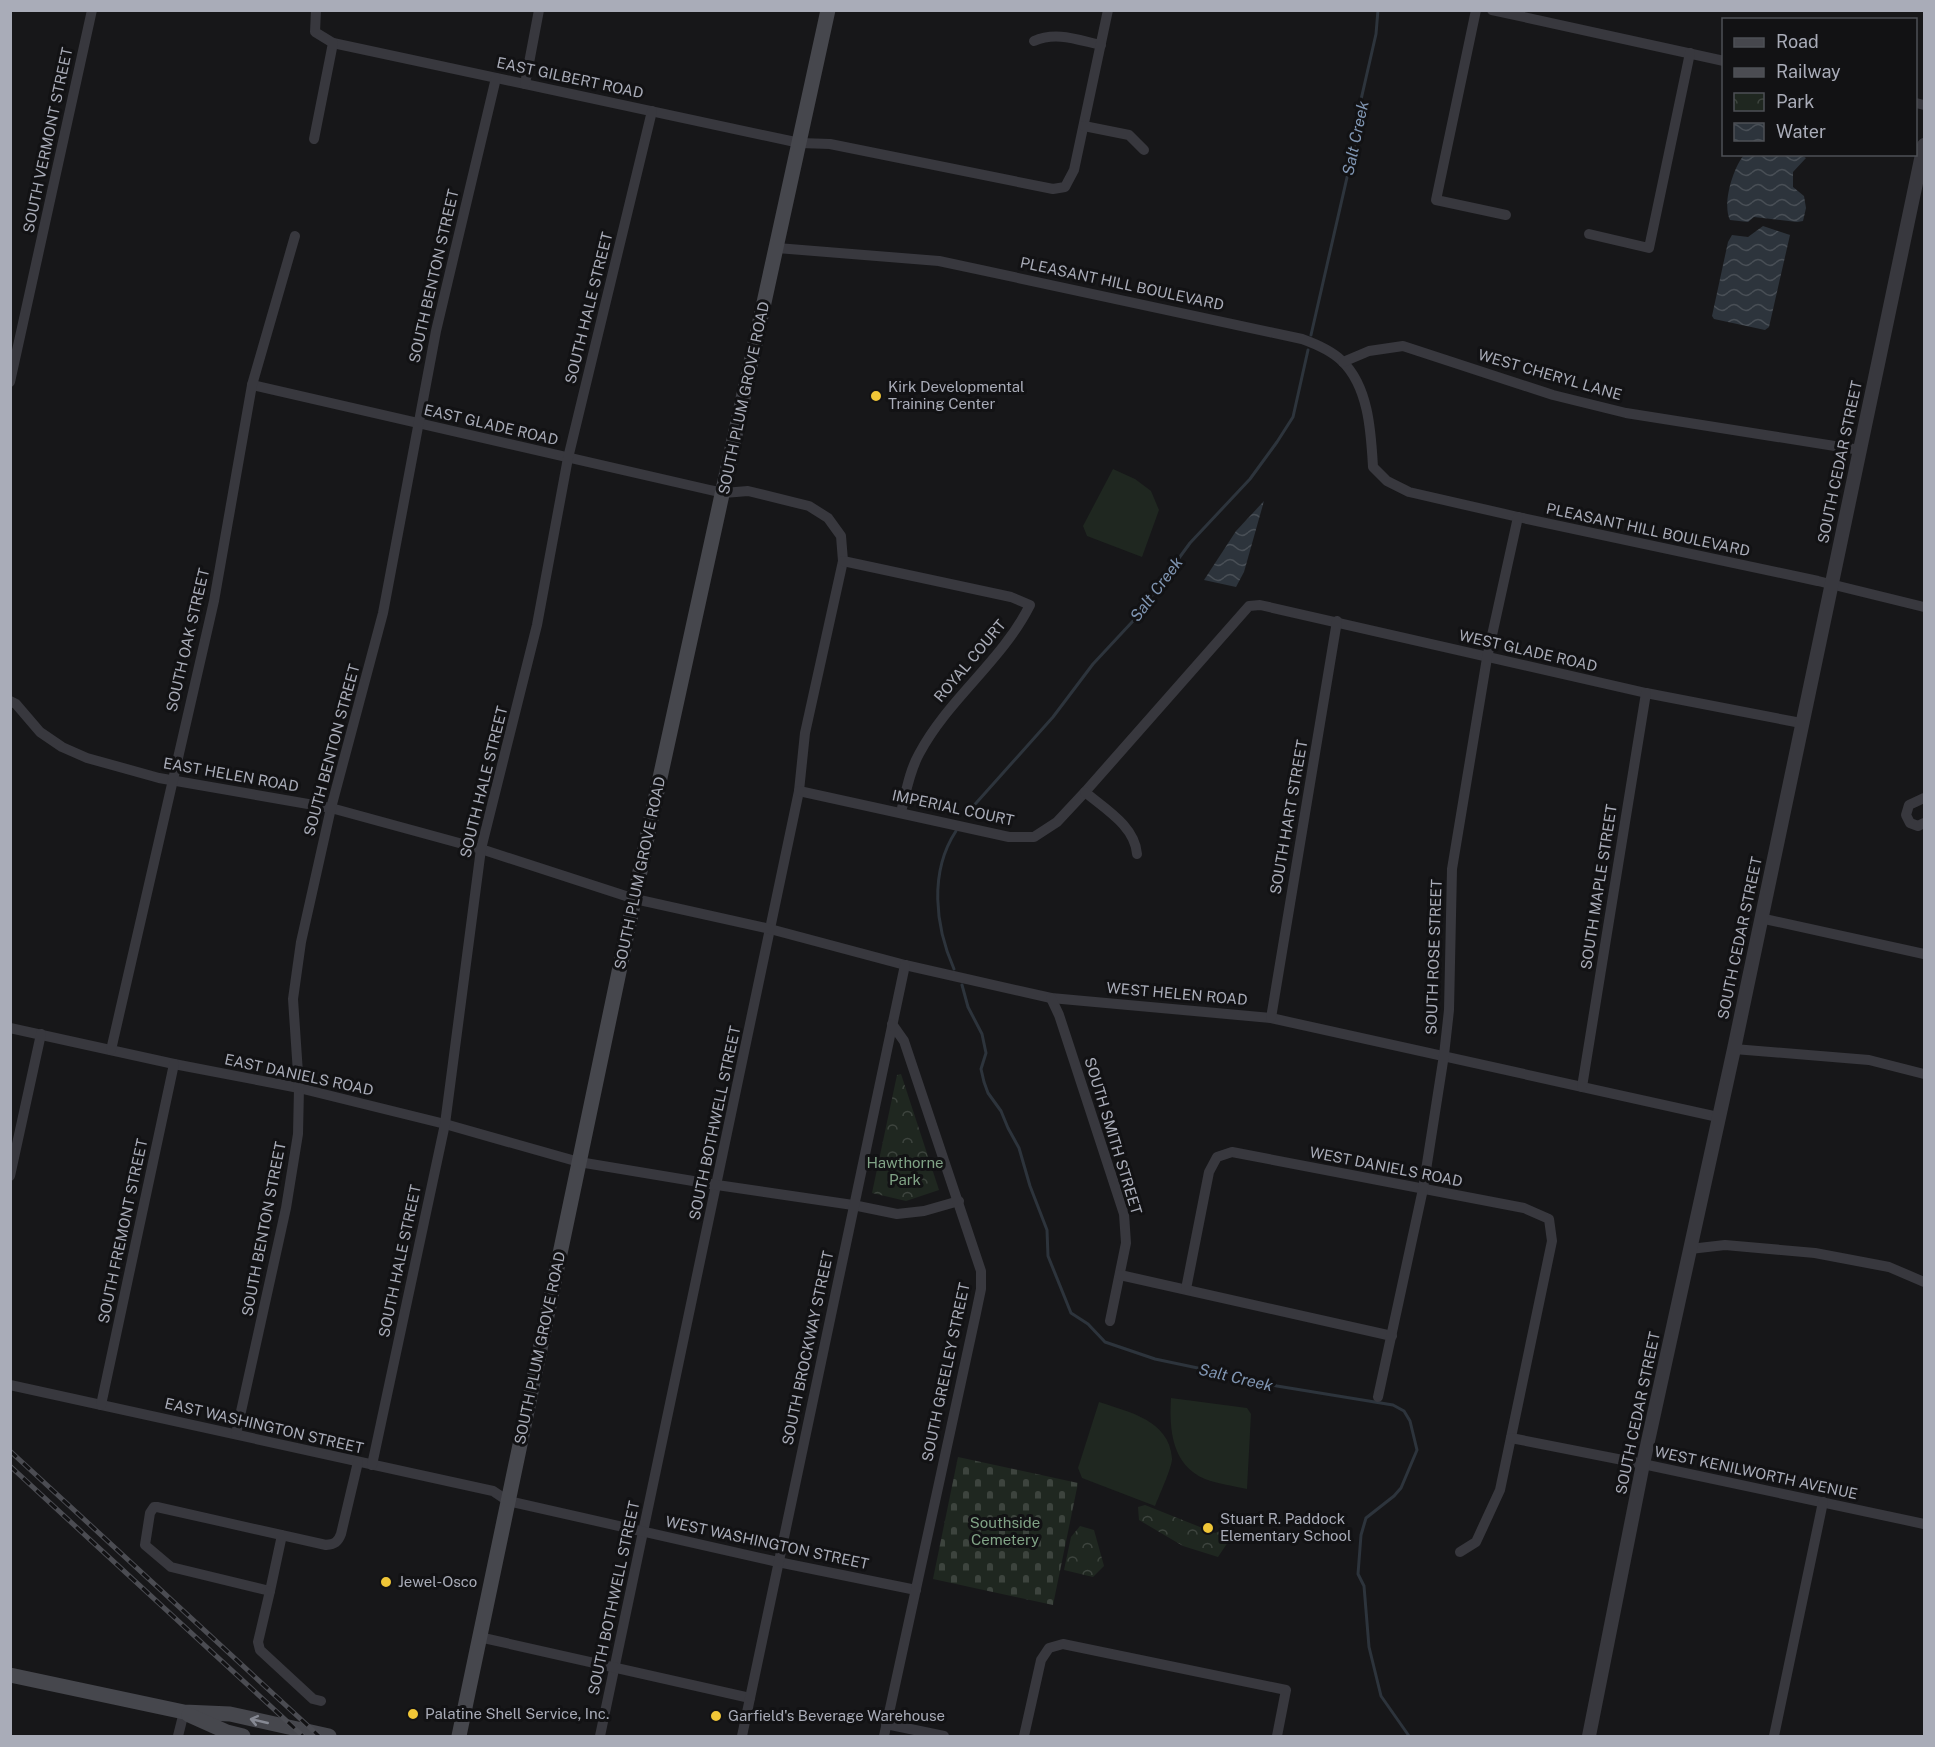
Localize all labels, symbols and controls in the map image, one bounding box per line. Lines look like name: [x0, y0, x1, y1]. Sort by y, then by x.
legend: [1722, 18, 1917, 156]
text: Road: [1776, 31, 1819, 52]
street label: SOUTH VERMONT STREET: [20, 45, 76, 234]
street label: EAST GILBERT ROAD: [495, 54, 645, 101]
text: Railway: [1776, 61, 1841, 82]
text: Park: [1776, 91, 1814, 112]
water label: Salt Creek: [1338, 99, 1373, 177]
text: Water: [1776, 121, 1826, 142]
street label: SOUTH BENTON STREET: [405, 187, 462, 364]
street label: SOUTH HALE STREET: [561, 230, 616, 385]
street label: PLEASANT HILL BOULEVARD: [1019, 254, 1225, 313]
street label: SOUTH PLUM GROVE ROAD: [715, 300, 772, 496]
street label: WEST CHERYL LANE: [1476, 346, 1624, 403]
place label: Kirk Developmental Training Center: [888, 378, 1025, 412]
street label: SOUTH CEDAR STREET: [1814, 379, 1865, 545]
marker: Kirk Developmental Training Center: [869, 389, 883, 403]
street label: EAST GLADE ROAD: [422, 401, 560, 448]
street label: PLEASANT HILL BOULEVARD: [1545, 500, 1751, 559]
water label: Salt Creek: [1126, 553, 1187, 625]
street label: SOUTH OAK STREET: [163, 566, 212, 713]
street label: ROYAL COURT: [930, 616, 1009, 705]
street label: WEST GLADE ROAD: [1457, 626, 1599, 675]
street label: SOUTH BENTON STREET: [300, 662, 363, 838]
street label: SOUTH HALE STREET: [456, 704, 511, 859]
street label: SOUTH HART STREET: [1267, 738, 1310, 896]
street label: EAST HELEN ROAD: [162, 754, 300, 795]
street label: SOUTH PLUM GROVE ROAD: [611, 775, 668, 971]
street label: IMPERIAL COURT: [891, 786, 1016, 829]
street label: SOUTH MAPLE STREET: [1577, 803, 1620, 971]
street label: SOUTH CEDAR STREET: [1714, 855, 1765, 1021]
street label: SOUTH ROSE STREET: [1422, 879, 1445, 1035]
street label: WEST HELEN ROAD: [1106, 979, 1248, 1008]
street label: SOUTH BOTHWELL STREET: [686, 1024, 743, 1222]
street label: EAST DANIELS ROAD: [223, 1050, 375, 1099]
street label: SOUTH SMITH STREET: [1081, 1055, 1146, 1217]
street label: SOUTH FREMONT STREET: [95, 1137, 150, 1325]
street label: SOUTH BENTON STREET: [238, 1140, 289, 1318]
street label: WEST DANIELS ROAD: [1308, 1143, 1464, 1190]
park label: Hawthorne Park: [866, 1154, 944, 1188]
street label: SOUTH HALE STREET: [375, 1183, 424, 1339]
street label: SOUTH BROCKWAY STREET: [779, 1249, 836, 1447]
street label: SOUTH PLUM GROVE ROAD: [511, 1250, 568, 1446]
street label: SOUTH GREELEY STREET: [918, 1281, 973, 1463]
street label: SOUTH CEDAR STREET: [1612, 1330, 1663, 1496]
water label: Salt Creek: [1197, 1360, 1275, 1395]
street label: EAST WASHINGTON STREET: [163, 1394, 365, 1457]
street label: WEST KENILWORTH AVENUE: [1653, 1443, 1859, 1502]
street label: SOUTH BOTHWELL STREET: [585, 1499, 642, 1697]
place label: Stuart R. Paddock Elementary School: [1220, 1510, 1352, 1544]
street label: WEST WASHINGTON STREET: [664, 1513, 870, 1572]
park label: Southside Cemetery: [970, 1514, 1040, 1548]
marker: Stuart R. Paddock Elementary School: [1201, 1521, 1215, 1535]
place label: Jewel-Osco: [398, 1573, 477, 1590]
marker: Jewel-Osco: [379, 1575, 393, 1589]
place label: Palatine Shell Service, Inc.: [425, 1705, 609, 1722]
marker: Palatine Shell Service, Inc.: [406, 1707, 420, 1721]
place label: Garfield's Beverage Warehouse: [728, 1707, 945, 1724]
marker: Garfield's Beverage Warehouse: [709, 1709, 723, 1723]
one-way arrow: [250, 1714, 269, 1726]

